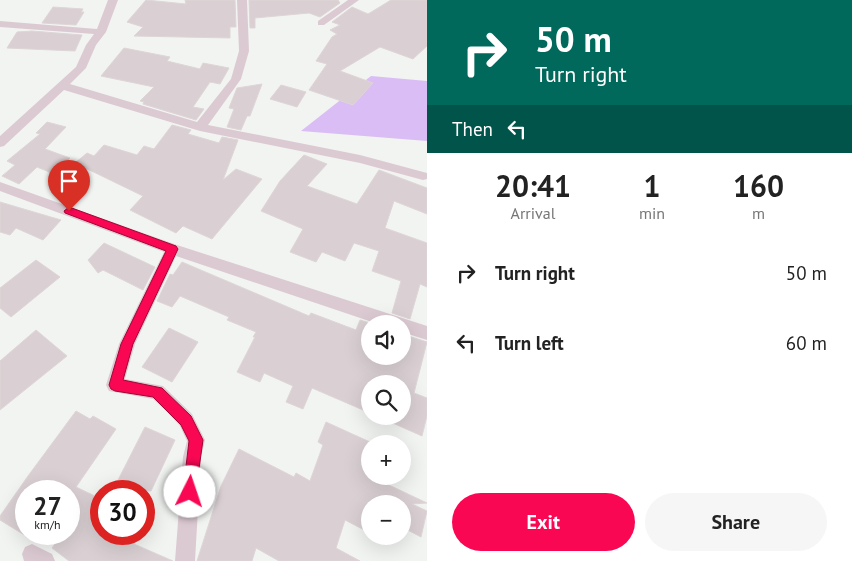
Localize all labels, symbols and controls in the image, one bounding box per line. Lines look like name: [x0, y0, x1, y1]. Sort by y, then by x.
text: 50 m: [535, 16, 612, 62]
icon: right: [452, 20, 517, 85]
text: Turn right: [535, 60, 627, 88]
icon: left: [503, 115, 531, 143]
text: Then: [452, 117, 493, 141]
pin: [48, 160, 90, 211]
text: 20:41: [495, 166, 571, 205]
text: 1: [644, 166, 661, 205]
text: 160: [733, 166, 784, 205]
icon: arrive: [55, 167, 83, 195]
text: Arrival: [511, 203, 555, 223]
text: min: [639, 203, 665, 223]
text: m: [752, 203, 765, 223]
icon: right: [452, 259, 480, 287]
text: Turn right: [495, 261, 575, 285]
text: 50 m: [786, 261, 827, 285]
map controls: [361, 315, 411, 545]
button: sound: [361, 315, 411, 365]
icon: left: [452, 329, 480, 357]
text: Turn left: [495, 331, 564, 355]
text: 60 m: [786, 331, 827, 355]
button: search: [361, 375, 411, 425]
button: +: [361, 435, 411, 485]
position arrow: [163, 465, 215, 517]
speed limit sign: 30: [90, 480, 155, 545]
text: 27: [33, 490, 62, 522]
button: Exit: [452, 493, 635, 551]
button: Share: [645, 493, 827, 551]
button: −: [361, 495, 411, 545]
text: km/h: [34, 517, 61, 532]

